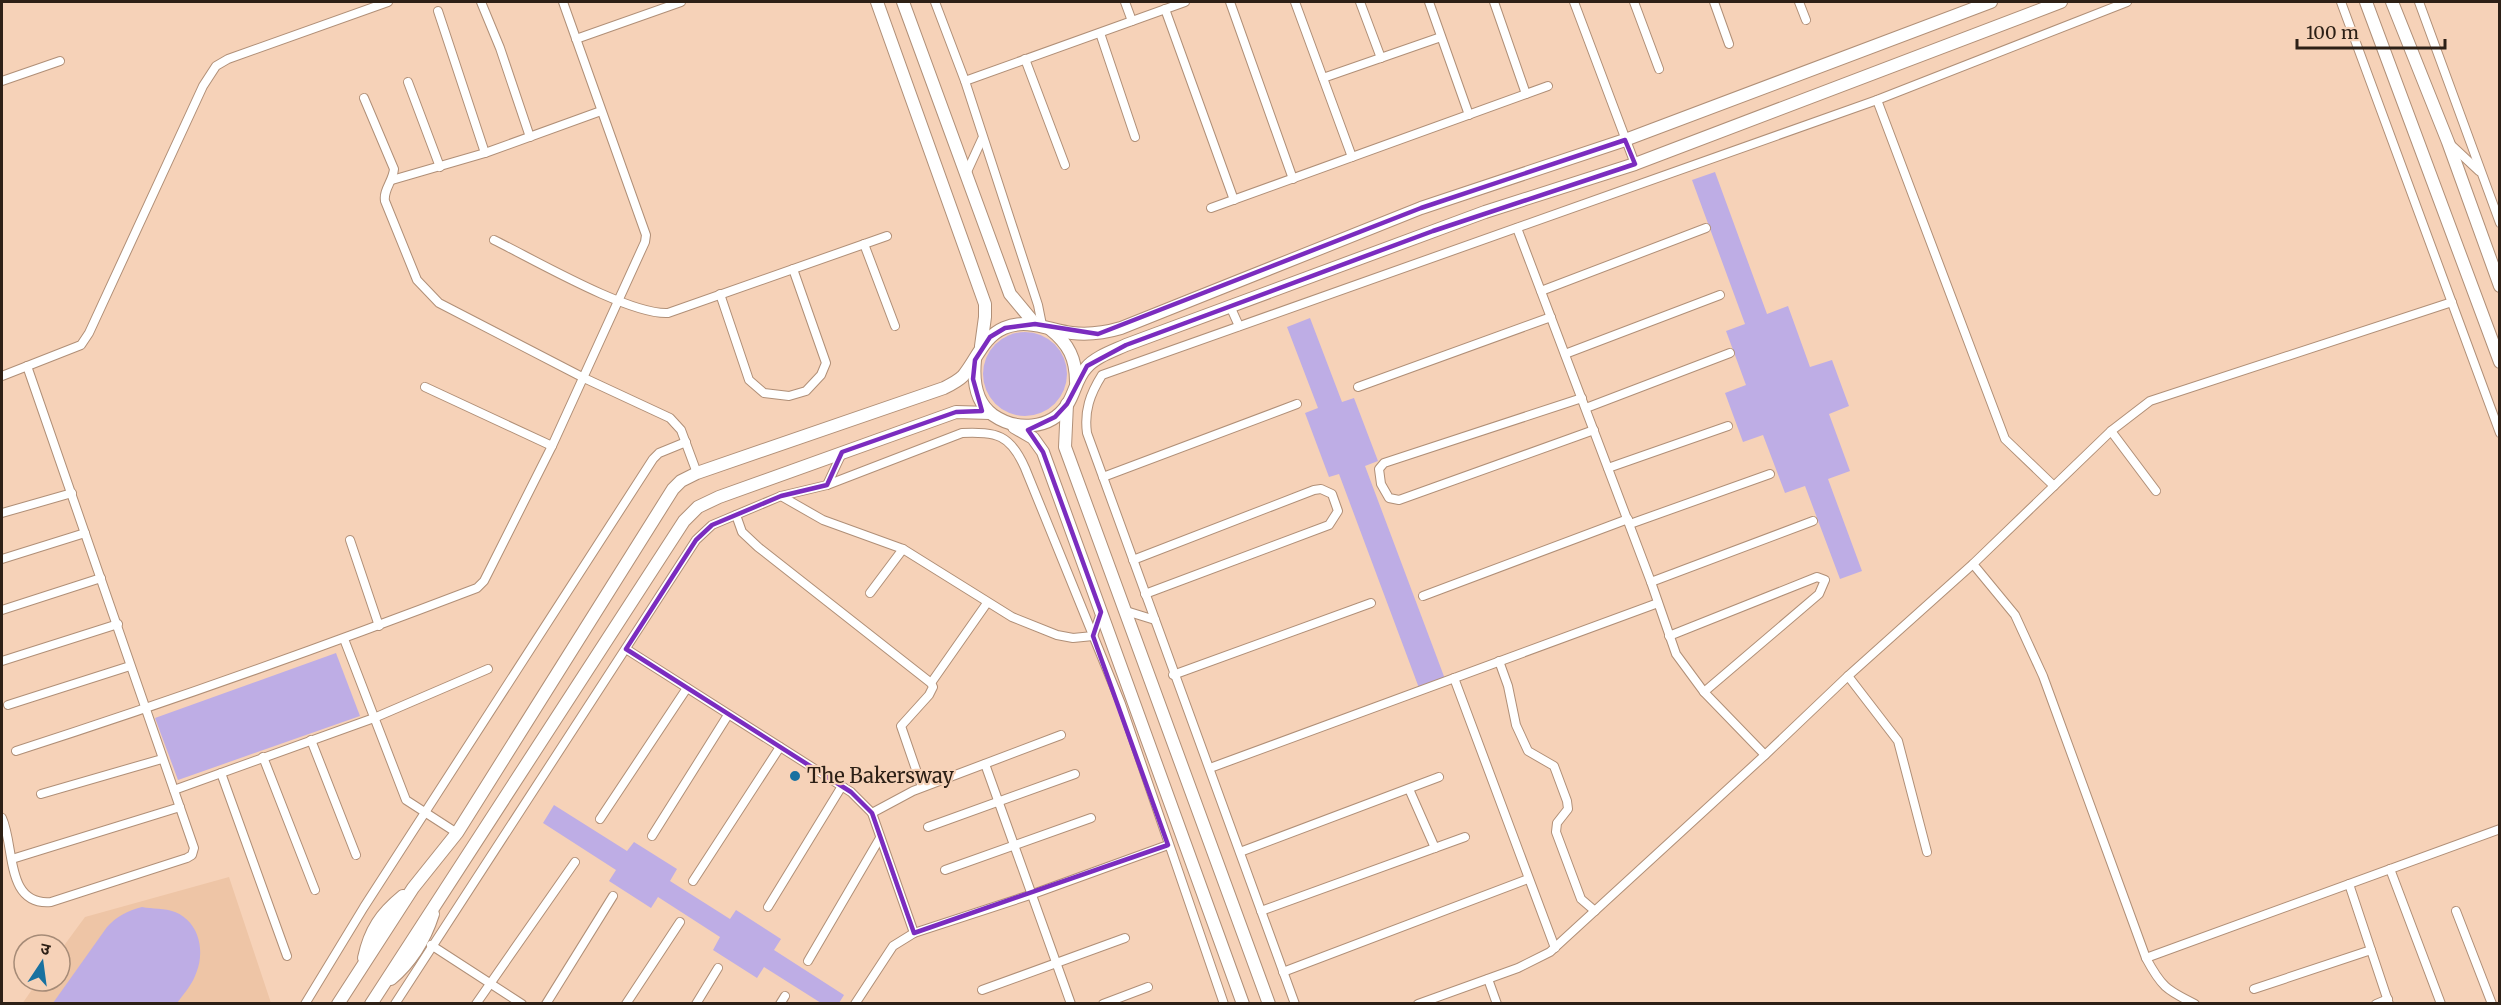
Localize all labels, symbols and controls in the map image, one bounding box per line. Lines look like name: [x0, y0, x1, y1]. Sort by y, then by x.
scale bar: [2297, 12, 2446, 50]
text: 100 m: [2306, 21, 2359, 44]
place label: The Bakersway: [807, 763, 954, 788]
marker: The Bakersway: [788, 769, 802, 783]
north arrow: [12, 933, 72, 993]
text: उ: [39, 938, 53, 959]

